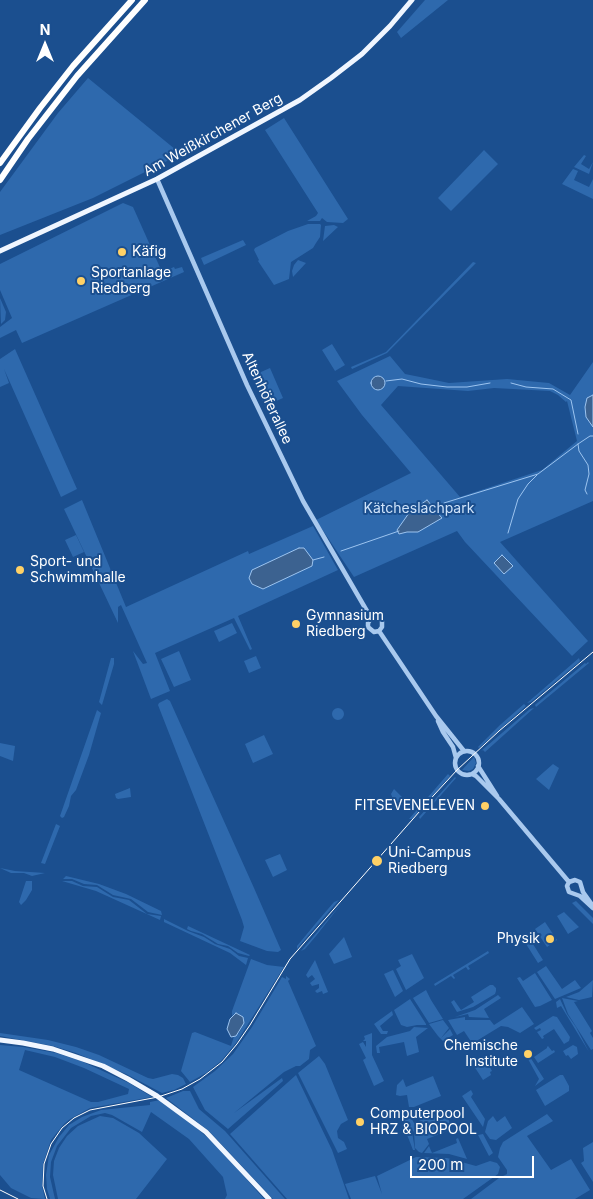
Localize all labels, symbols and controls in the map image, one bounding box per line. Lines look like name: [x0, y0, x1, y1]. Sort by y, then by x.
north arrow: [20, 20, 70, 70]
text: N: [40, 21, 50, 38]
street label: Am Weißkirchener Berg: [141, 90, 285, 180]
place label: Käfig: [132, 244, 166, 260]
marker: Käfig: [116, 246, 128, 258]
place label: Sportanlage Riedberg: [91, 265, 171, 298]
marker: Sportanlage Riedberg: [75, 275, 87, 287]
street label: Altenhöferallee: [238, 349, 296, 447]
park label: Kätcheslachpark: [364, 501, 474, 517]
place label: Sport- und Schwimmhalle: [30, 554, 126, 586]
marker: Sport- und Schwimmhalle: [14, 564, 26, 576]
place label: Gymnasium Riedberg: [306, 608, 384, 640]
marker: Gymnasium Riedberg: [290, 618, 302, 630]
place label: FITSEVENELEVEN: [355, 798, 475, 814]
marker: FITSEVENELEVEN: [479, 800, 491, 812]
place label: Uni-Campus Riedberg: [388, 845, 471, 878]
marker: Uni-Campus Riedberg: [370, 854, 384, 868]
place label: Physik: [497, 931, 540, 947]
marker: Physik: [544, 933, 556, 945]
place label: Chemische Institute: [444, 1038, 518, 1070]
marker: Chemische Institute: [522, 1048, 534, 1060]
place label: Computerpool HRZ & BIOPOOL: [370, 1106, 477, 1138]
marker: Computerpool HRZ & BIOPOOL: [354, 1116, 366, 1128]
scale bar: [413, 1146, 537, 1178]
text: 200 m: [418, 1155, 463, 1174]

